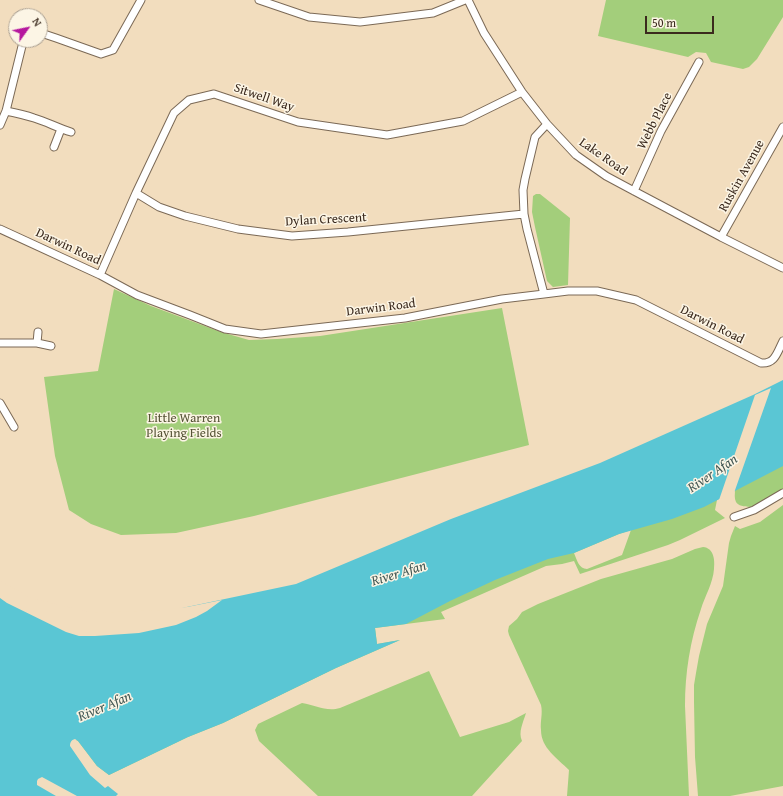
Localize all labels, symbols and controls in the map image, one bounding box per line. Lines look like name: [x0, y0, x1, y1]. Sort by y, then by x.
north arrow: [8, 8, 48, 48]
scale bar: [647, 8, 716, 34]
text: 50 m: [652, 14, 676, 31]
text: N: [29, 15, 46, 29]
street label: Sitwell Way: [232, 80, 296, 116]
street label: Webb Place: [634, 90, 676, 152]
street label: Lake Road: [576, 135, 630, 179]
street label: Ruskin Avenue: [716, 137, 768, 215]
street label: Dylan Crescent: [285, 210, 367, 230]
street label: Darwin Road: [33, 225, 103, 269]
street label: Darwin Road: [345, 296, 417, 320]
street label: Darwin Road: [677, 302, 747, 348]
park label: Little Warren Playing Fields: [146, 411, 222, 442]
water label: River Afan: [685, 451, 741, 497]
water label: River Afan: [370, 558, 428, 590]
water label: River Afan: [76, 688, 134, 726]

